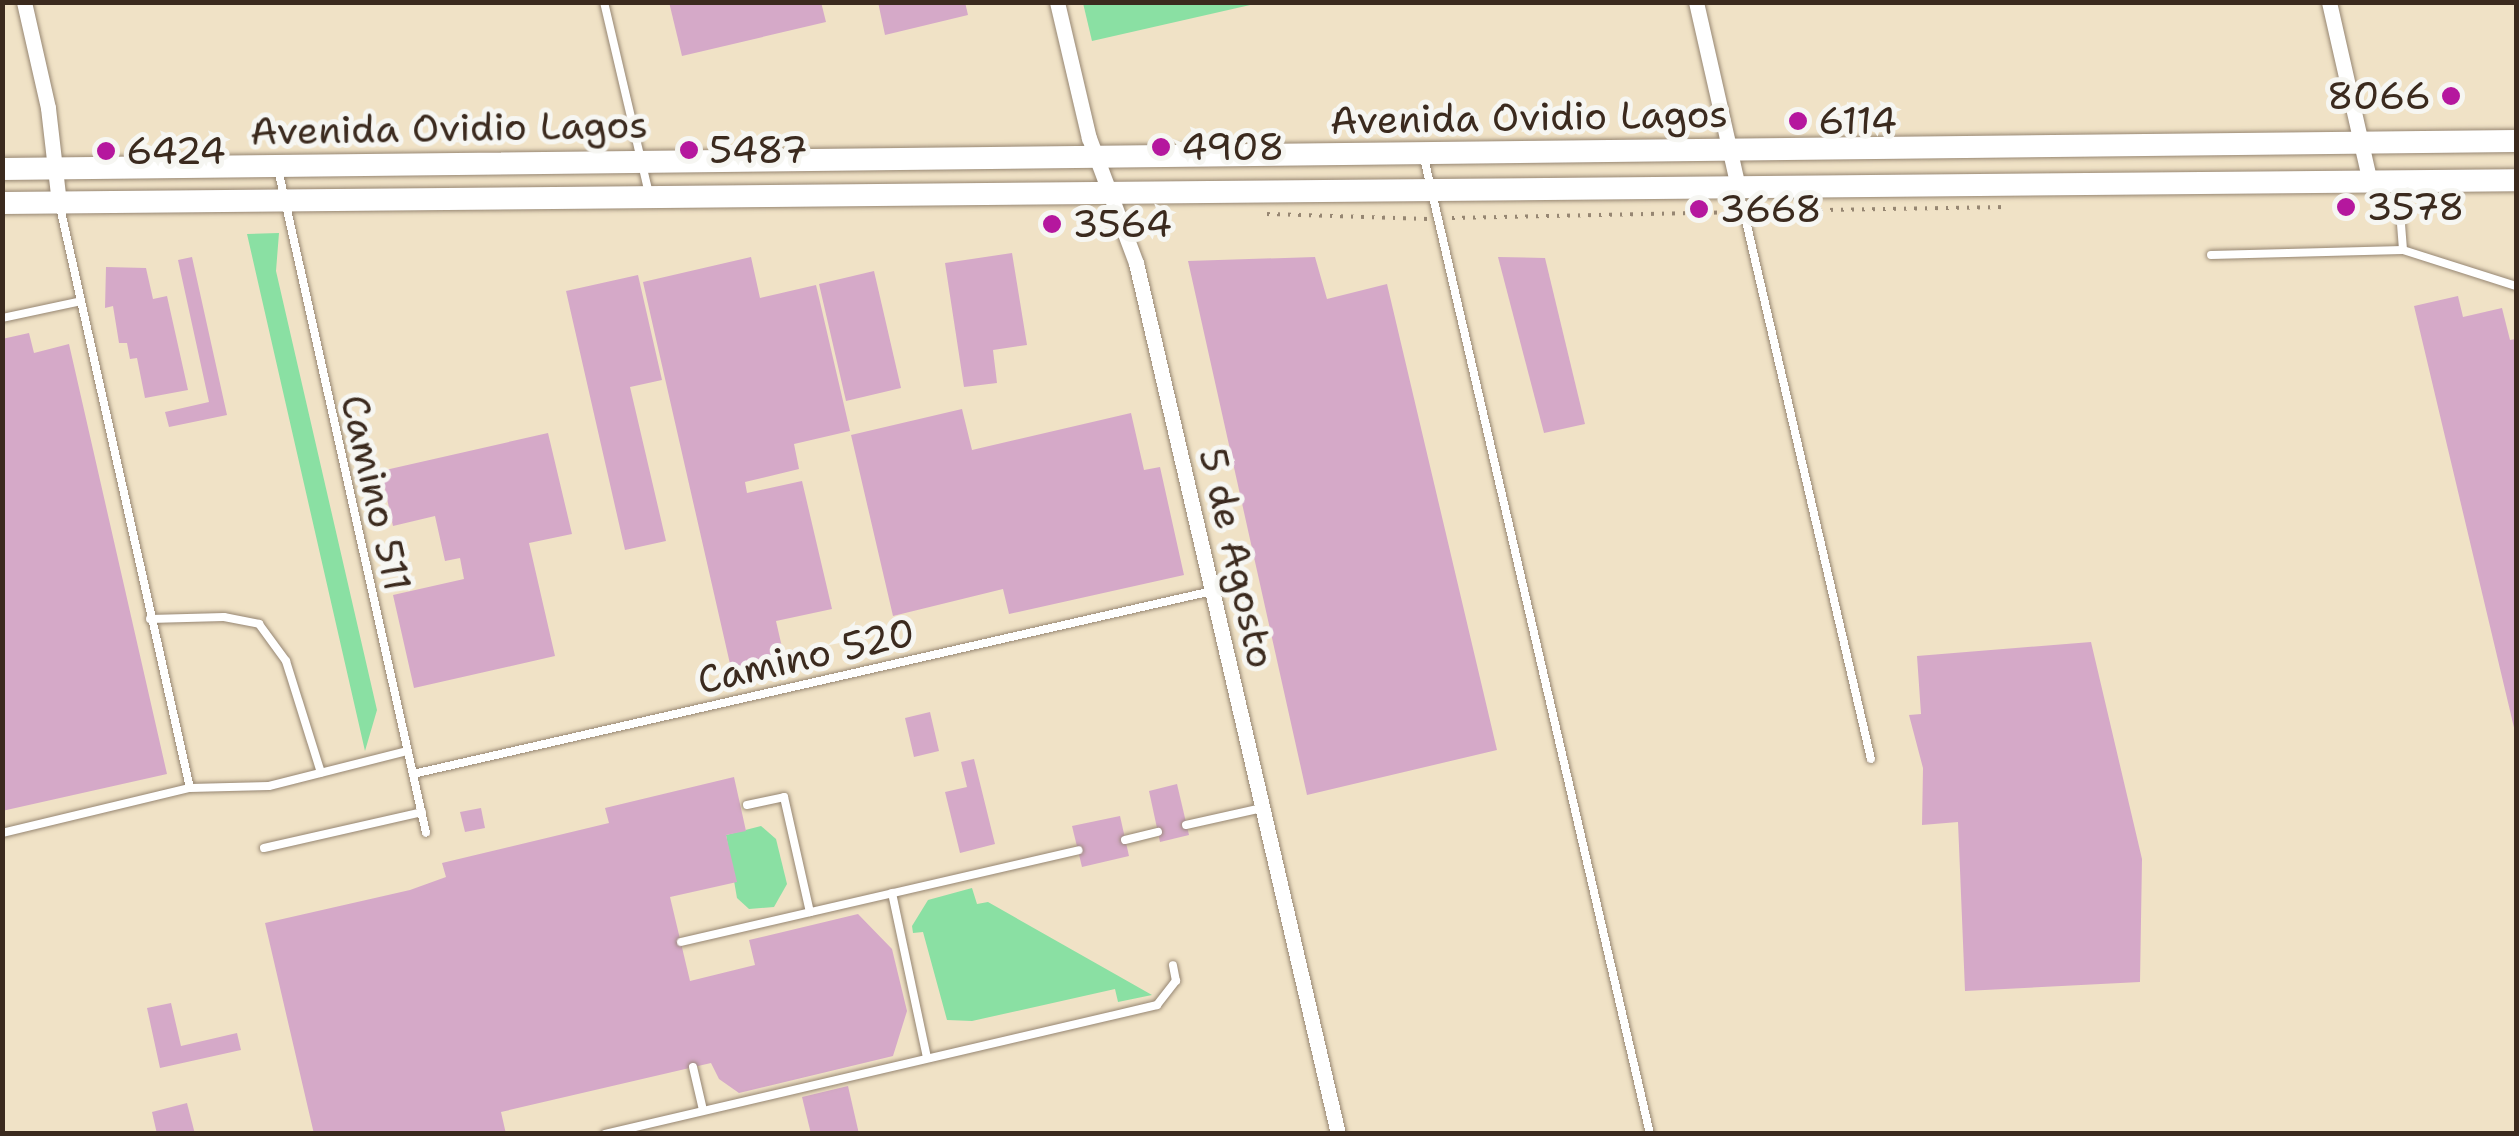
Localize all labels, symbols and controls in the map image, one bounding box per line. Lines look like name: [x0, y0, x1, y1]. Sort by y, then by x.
place label: 8066: [2327, 73, 2431, 119]
marker: 8066: [2440, 85, 2462, 107]
street label: Avenida Ovidio Lagos: [1330, 91, 1728, 143]
place label: 6114: [1818, 98, 1897, 144]
street label: Avenida Ovidio Lagos: [250, 102, 648, 154]
marker: 6114: [1787, 110, 1809, 132]
place label: 4908: [1181, 124, 1285, 170]
place label: 5487: [709, 127, 808, 173]
place label: 6424: [126, 128, 226, 174]
marker: 4908: [1150, 136, 1172, 158]
marker: 5487: [678, 139, 700, 161]
marker: 6424: [95, 140, 117, 162]
place label: 3578: [2366, 184, 2465, 230]
place label: 3668: [1719, 186, 1822, 232]
marker: 3578: [2335, 196, 2357, 218]
marker: 3668: [1688, 198, 1710, 220]
place label: 3564: [1072, 201, 1172, 247]
marker: 3564: [1041, 213, 1063, 235]
street label: Camino 511: [331, 390, 421, 596]
street label: 5 de Agosto: [1190, 444, 1284, 672]
street label: Camino 520: [693, 609, 919, 703]

